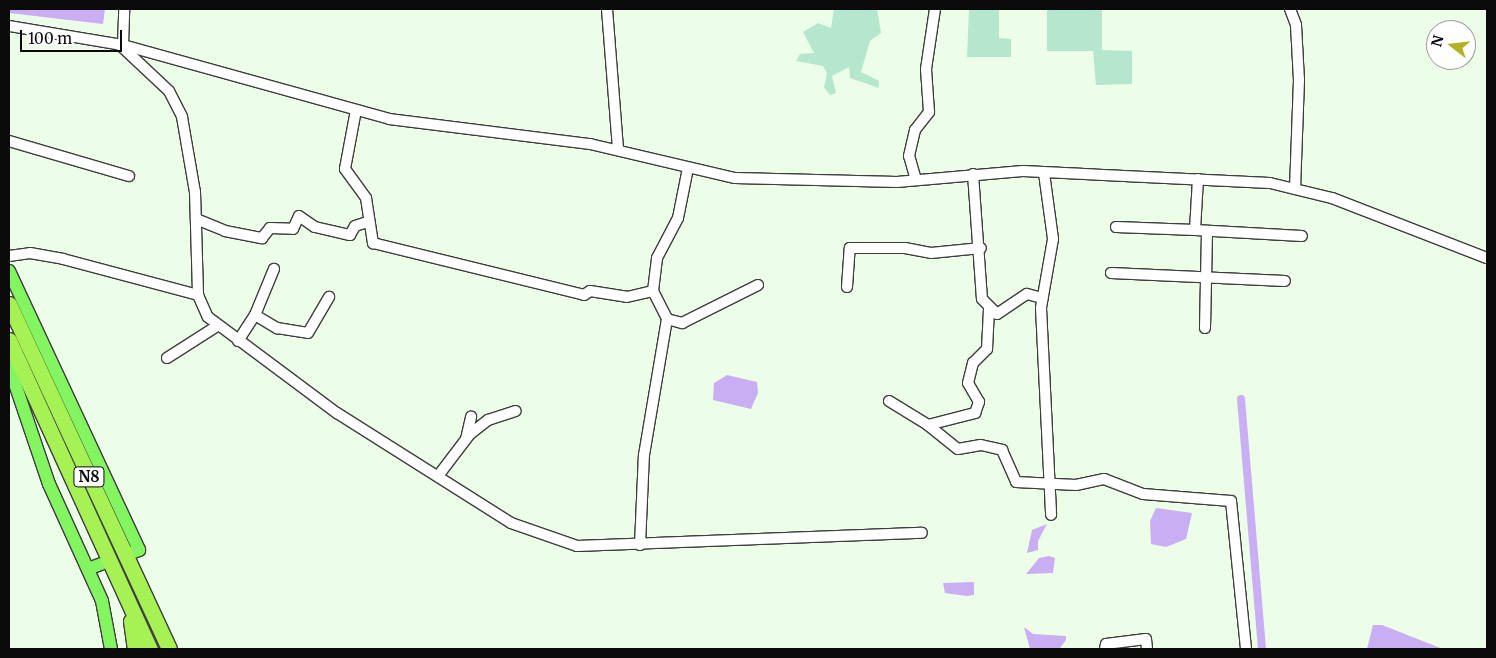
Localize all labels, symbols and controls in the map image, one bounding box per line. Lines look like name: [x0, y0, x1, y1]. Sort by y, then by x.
scale bar: [22, 20, 125, 52]
north arrow: [1426, 20, 1476, 70]
text: 100 m: [28, 29, 72, 48]
text: N: [1427, 33, 1448, 49]
road number: N8: [73, 464, 105, 490]

